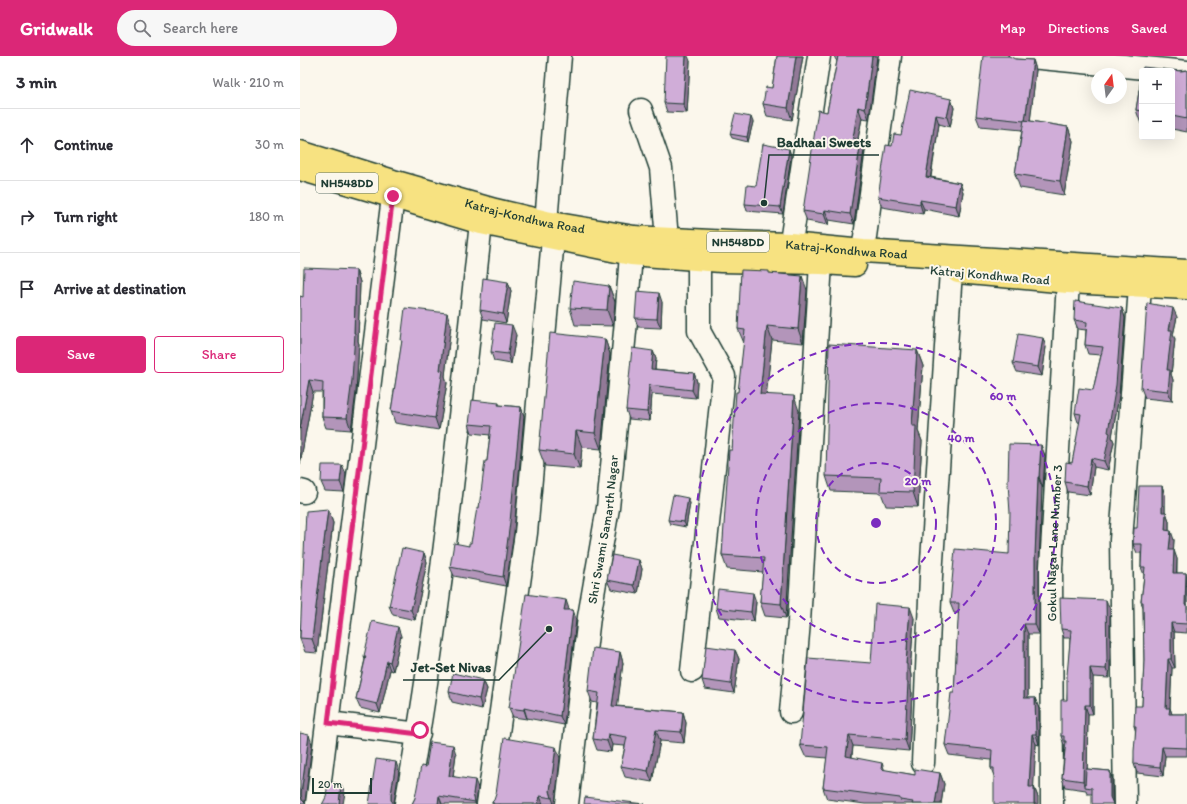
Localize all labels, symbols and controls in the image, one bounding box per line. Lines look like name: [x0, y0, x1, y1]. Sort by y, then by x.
search box: [117, 10, 397, 46]
text: Gridwalk: [20, 17, 93, 40]
icon: search: [131, 17, 153, 39]
text: Search here: [163, 19, 238, 37]
text: Map: [1000, 20, 1026, 37]
text: Directions: [1048, 20, 1109, 37]
text: Saved: [1131, 20, 1167, 37]
north arrow: [1091, 68, 1127, 104]
map controls: [1139, 68, 1175, 140]
button: +: [1139, 68, 1175, 104]
text: 3 min: [16, 72, 57, 92]
text: Walk · 210 m: [213, 75, 284, 90]
button: −: [1139, 104, 1175, 140]
callout: Badhaai Sweets: [769, 129, 879, 155]
icon: ahead: [16, 134, 38, 156]
text: Badhaai Sweets: [777, 134, 871, 151]
text: Continue: [54, 136, 113, 154]
text: 30 m: [255, 137, 284, 152]
road number: NH548DD: [316, 173, 378, 193]
route end: [384, 187, 402, 205]
street label: Katraj-Kondhwa Road: [463, 194, 586, 236]
icon: right: [16, 206, 38, 228]
text: Turn right: [54, 208, 118, 226]
text: 180 m: [249, 209, 284, 224]
road number: NH548DD: [707, 232, 769, 252]
street label: Katraj-Kondhwa Road: [785, 236, 908, 261]
street label: Katraj Kondhwa Road: [930, 262, 1051, 288]
icon: arrive: [16, 278, 38, 300]
text: Arrive at destination: [54, 280, 186, 298]
button: Save: [16, 336, 146, 373]
button: Share: [154, 336, 284, 373]
text: 60 m: [990, 389, 1017, 403]
text: 40 m: [947, 431, 976, 445]
street label: Shri Swami Samarth Nagar: [584, 454, 621, 605]
street label: Gokul Nagar Lane Number 3: [1043, 464, 1065, 622]
text: 20 m: [905, 474, 932, 488]
centre of rings: [869, 516, 883, 530]
callout: Jet-Set Nivas: [403, 654, 499, 680]
text: Jet-Set Nivas: [410, 659, 491, 676]
route start: [411, 721, 429, 739]
scale bar: [312, 776, 372, 795]
text: 20 m: [318, 778, 342, 791]

